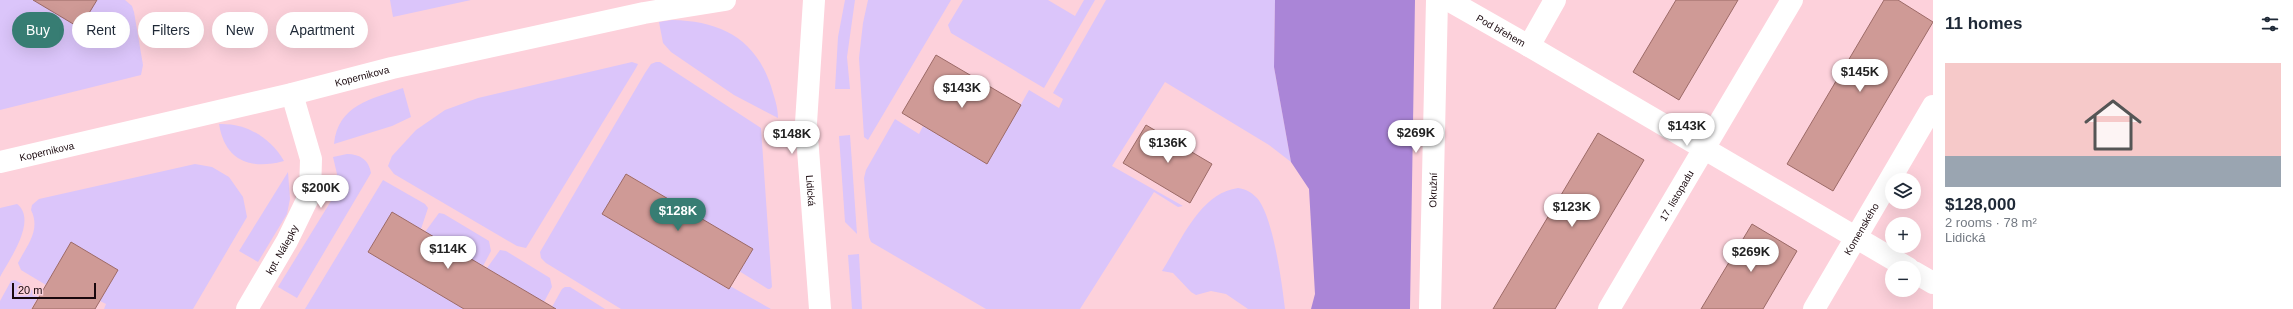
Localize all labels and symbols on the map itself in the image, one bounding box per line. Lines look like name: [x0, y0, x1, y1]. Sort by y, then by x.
street label: Pod břehem: [1474, 12, 1527, 49]
pin: $145K: [1832, 59, 1888, 93]
street label: Kopernikova: [334, 64, 391, 89]
pin: $143K: [934, 75, 990, 109]
pin: $143K: [1659, 113, 1715, 147]
pin: $269K: [1388, 120, 1444, 154]
pin: $148K: [764, 121, 820, 155]
pin: $136K: [1140, 130, 1196, 164]
street label: Kopernikova: [19, 140, 76, 163]
street label: 17. listopadu: [1658, 168, 1696, 223]
street label: Okružní: [1427, 172, 1439, 208]
pin: $200K: [293, 175, 349, 209]
street label: Lidická: [804, 175, 817, 207]
pin: $123K: [1544, 194, 1600, 228]
pin: $128K: [650, 198, 706, 232]
street label: Komenského: [1842, 201, 1881, 257]
street label: kpt. Nálepky: [264, 223, 300, 276]
pin: $114K: [420, 236, 476, 270]
pin: $269K: [1723, 239, 1779, 273]
scale bar: [12, 281, 96, 300]

